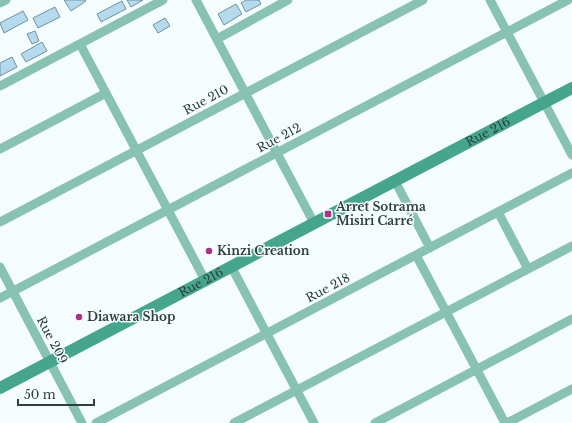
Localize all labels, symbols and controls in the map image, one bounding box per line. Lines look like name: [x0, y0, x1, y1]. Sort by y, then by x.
street label: Rue 210: [181, 81, 231, 118]
street label: Rue 216: [463, 114, 513, 150]
street label: Rue 212: [254, 120, 303, 155]
place label: Arret Sotrama Misiri Carré: [335, 199, 426, 228]
marker: Arret Sotrama Misiri Carré: [323, 209, 333, 219]
place label: Kinzi Creation: [217, 243, 310, 258]
marker: Kinzi Creation: [204, 246, 214, 256]
street label: Rue 216: [176, 264, 226, 300]
street label: Rue 218: [303, 270, 352, 305]
place label: Diawara Shop: [87, 309, 175, 324]
marker: Diawara Shop: [74, 312, 84, 322]
street label: Rue 209: [34, 314, 71, 366]
scale bar: [18, 381, 94, 407]
text: 50 m: [24, 387, 56, 402]

